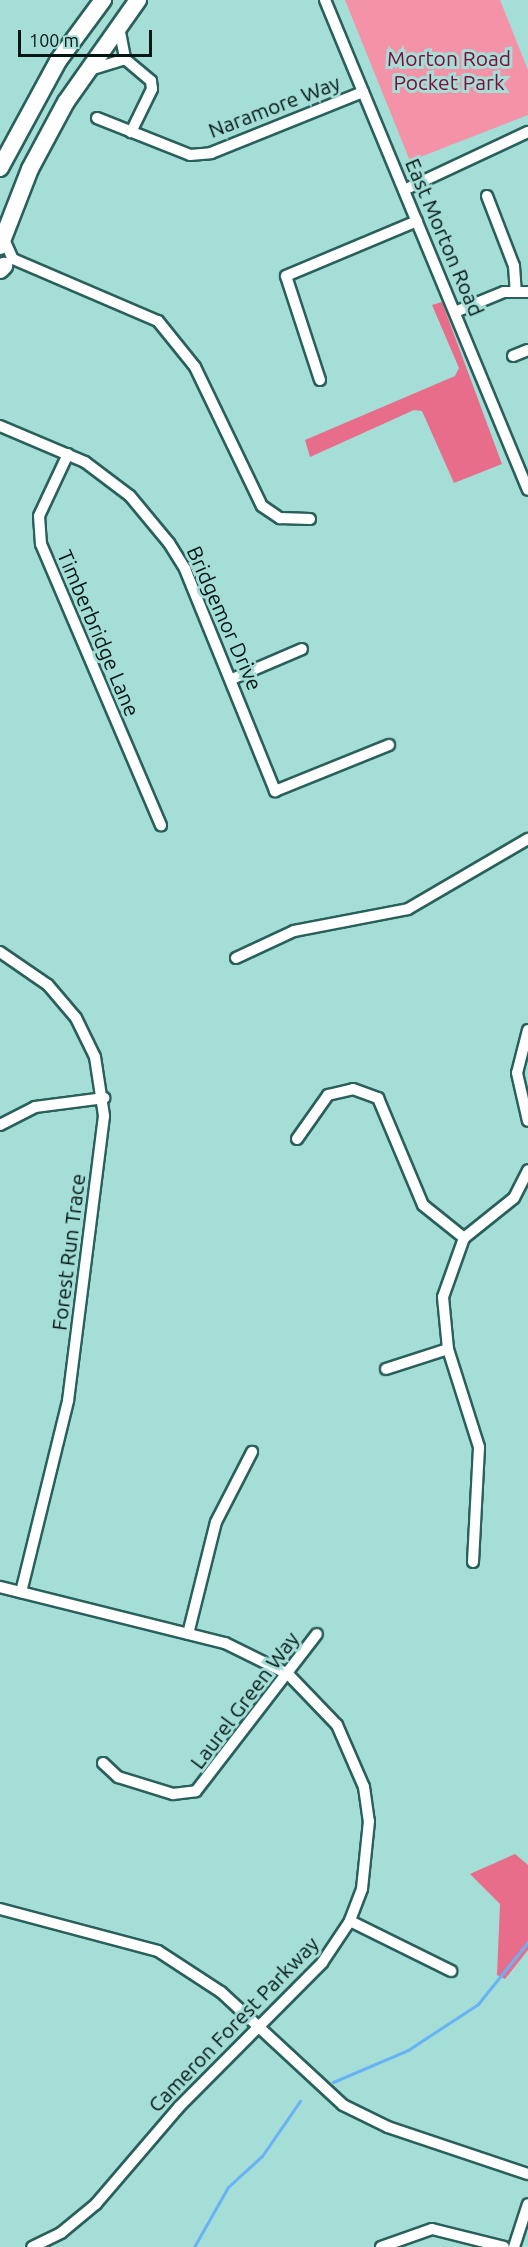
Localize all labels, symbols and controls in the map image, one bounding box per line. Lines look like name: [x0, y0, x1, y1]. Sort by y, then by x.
scale bar: [21, 18, 154, 56]
text: 100 m: [29, 30, 79, 50]
park label: Morton Road Pocket Park: [387, 45, 511, 95]
street label: Naramore Way: [205, 69, 343, 143]
street label: East Morton Road: [400, 154, 490, 320]
street label: Bridgemor Drive: [182, 542, 268, 694]
street label: Timberbridge Lane: [53, 546, 145, 720]
street label: Forest Run Trace: [46, 1172, 90, 1332]
street label: Laurel Green Way: [184, 1626, 304, 1774]
street label: Cameron Forest Parkway: [143, 1931, 323, 2117]

